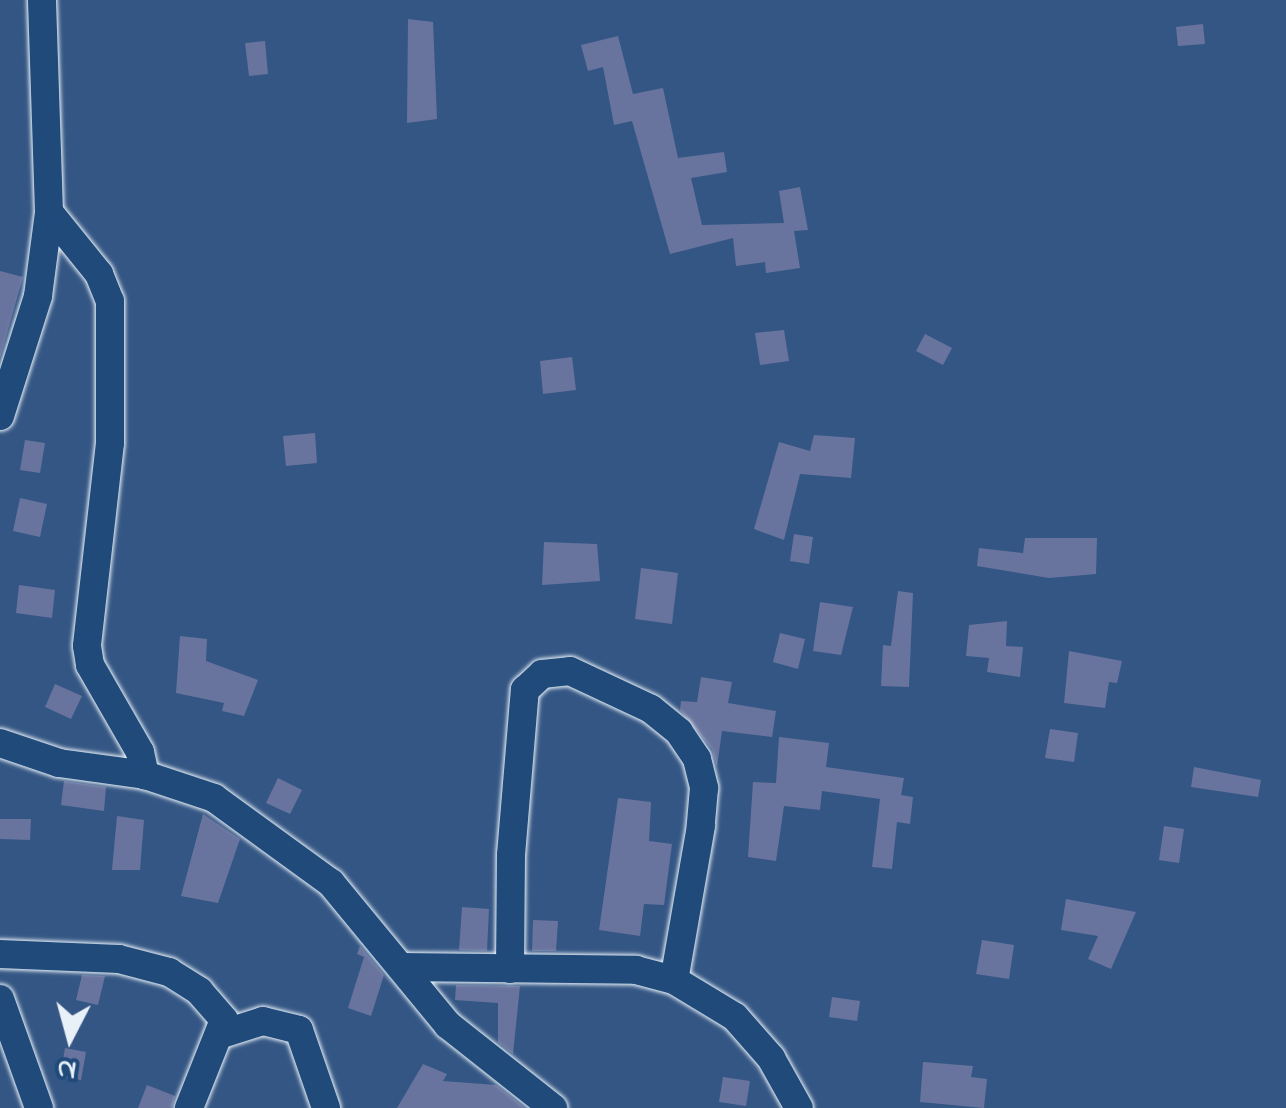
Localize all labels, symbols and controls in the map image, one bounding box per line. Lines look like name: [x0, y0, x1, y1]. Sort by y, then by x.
north arrow: [20, 988, 120, 1088]
text: N: [55, 1047, 78, 1090]

